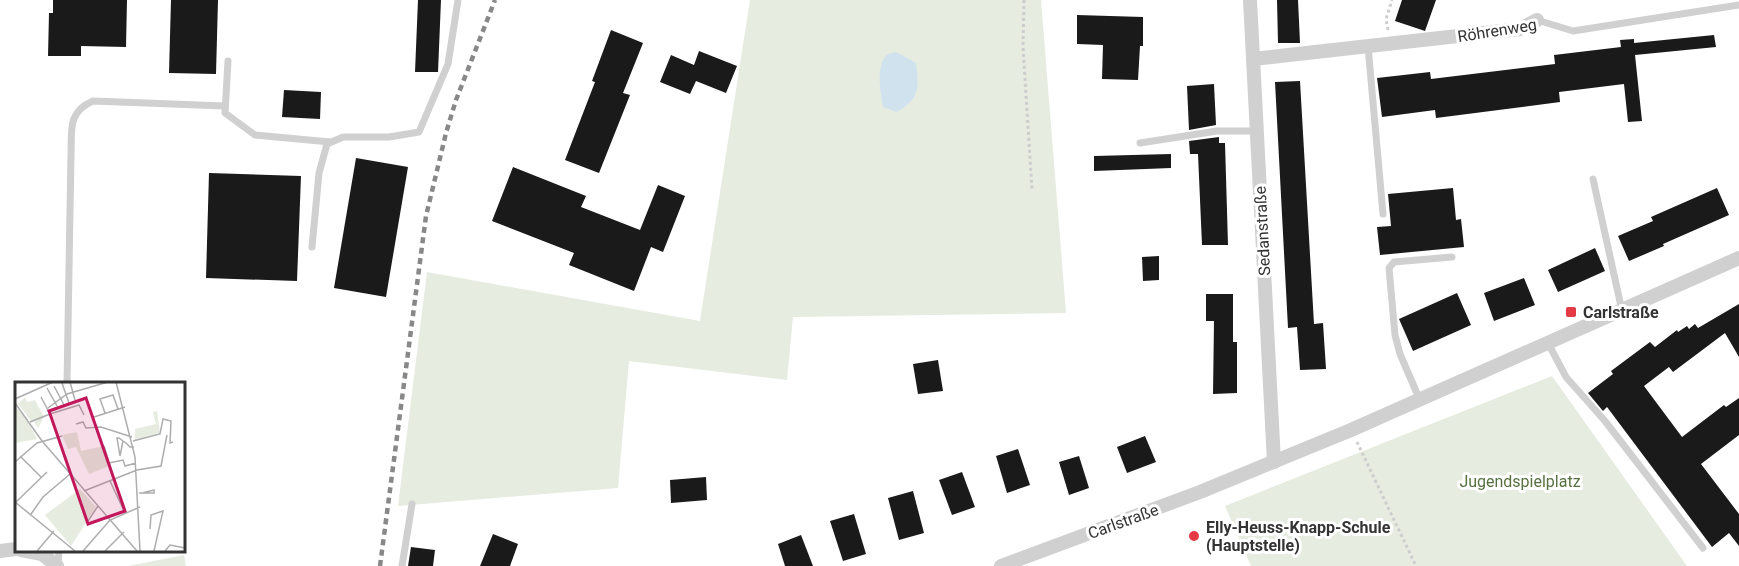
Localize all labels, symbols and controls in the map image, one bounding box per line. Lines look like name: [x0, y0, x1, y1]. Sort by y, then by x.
street label: Röhrenweg: [1456, 15, 1538, 46]
street label: Sedanstraße: [1251, 186, 1274, 276]
place label: Carlstraße: [1583, 303, 1659, 322]
marker: Carlstraße: [1564, 305, 1578, 319]
inset map: [15, 382, 184, 551]
park label: Jugendspielplatz: [1459, 472, 1581, 491]
street label: Carlstraße: [1085, 500, 1161, 543]
place label: Elly-Heuss-Knapp-Schule (Hauptstelle): [1206, 518, 1391, 555]
marker: Elly-Heuss-Knapp-Schule (Hauptstelle): [1187, 529, 1201, 543]

